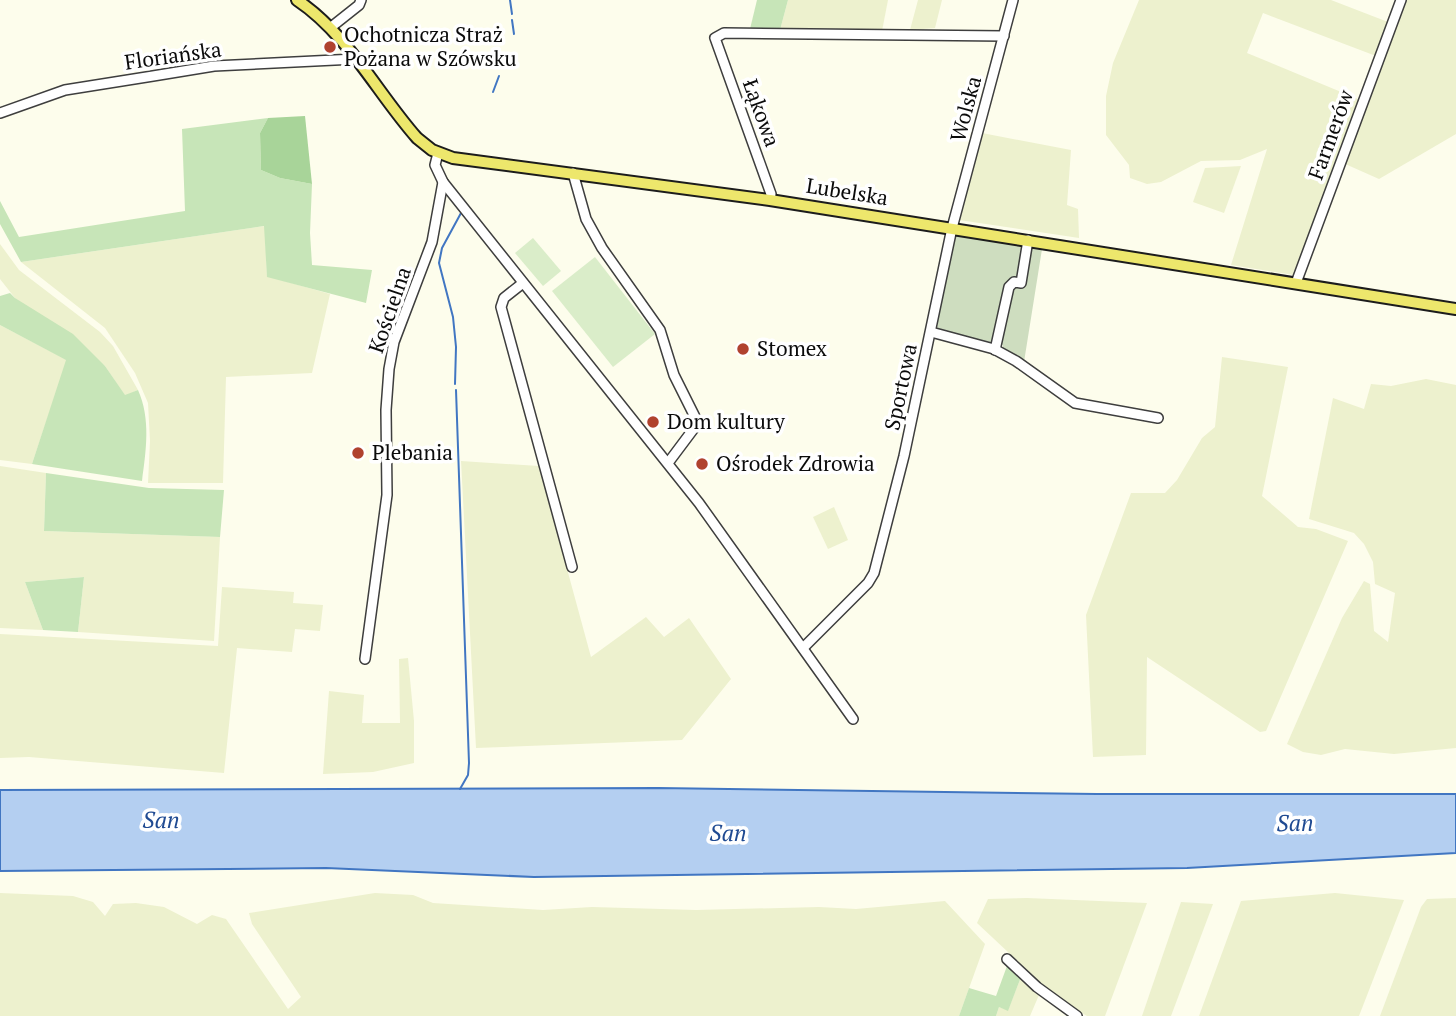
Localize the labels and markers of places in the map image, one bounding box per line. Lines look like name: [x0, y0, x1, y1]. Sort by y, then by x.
place label: Ochotnicza Straż Pożana w Szówsku: [344, 20, 517, 72]
marker: Ochotnicza Straż Pożana w Szówsku: [322, 39, 338, 55]
place label: Stomex: [757, 334, 827, 362]
marker: Stomex: [735, 341, 751, 357]
place label: Dom kultury: [667, 407, 785, 435]
marker: Dom kultury: [645, 414, 661, 430]
place label: Plebania: [372, 438, 453, 466]
marker: Plebania: [350, 445, 366, 461]
place label: Ośrodek Zdrowia: [716, 449, 875, 477]
marker: Ośrodek Zdrowia: [694, 456, 710, 472]

